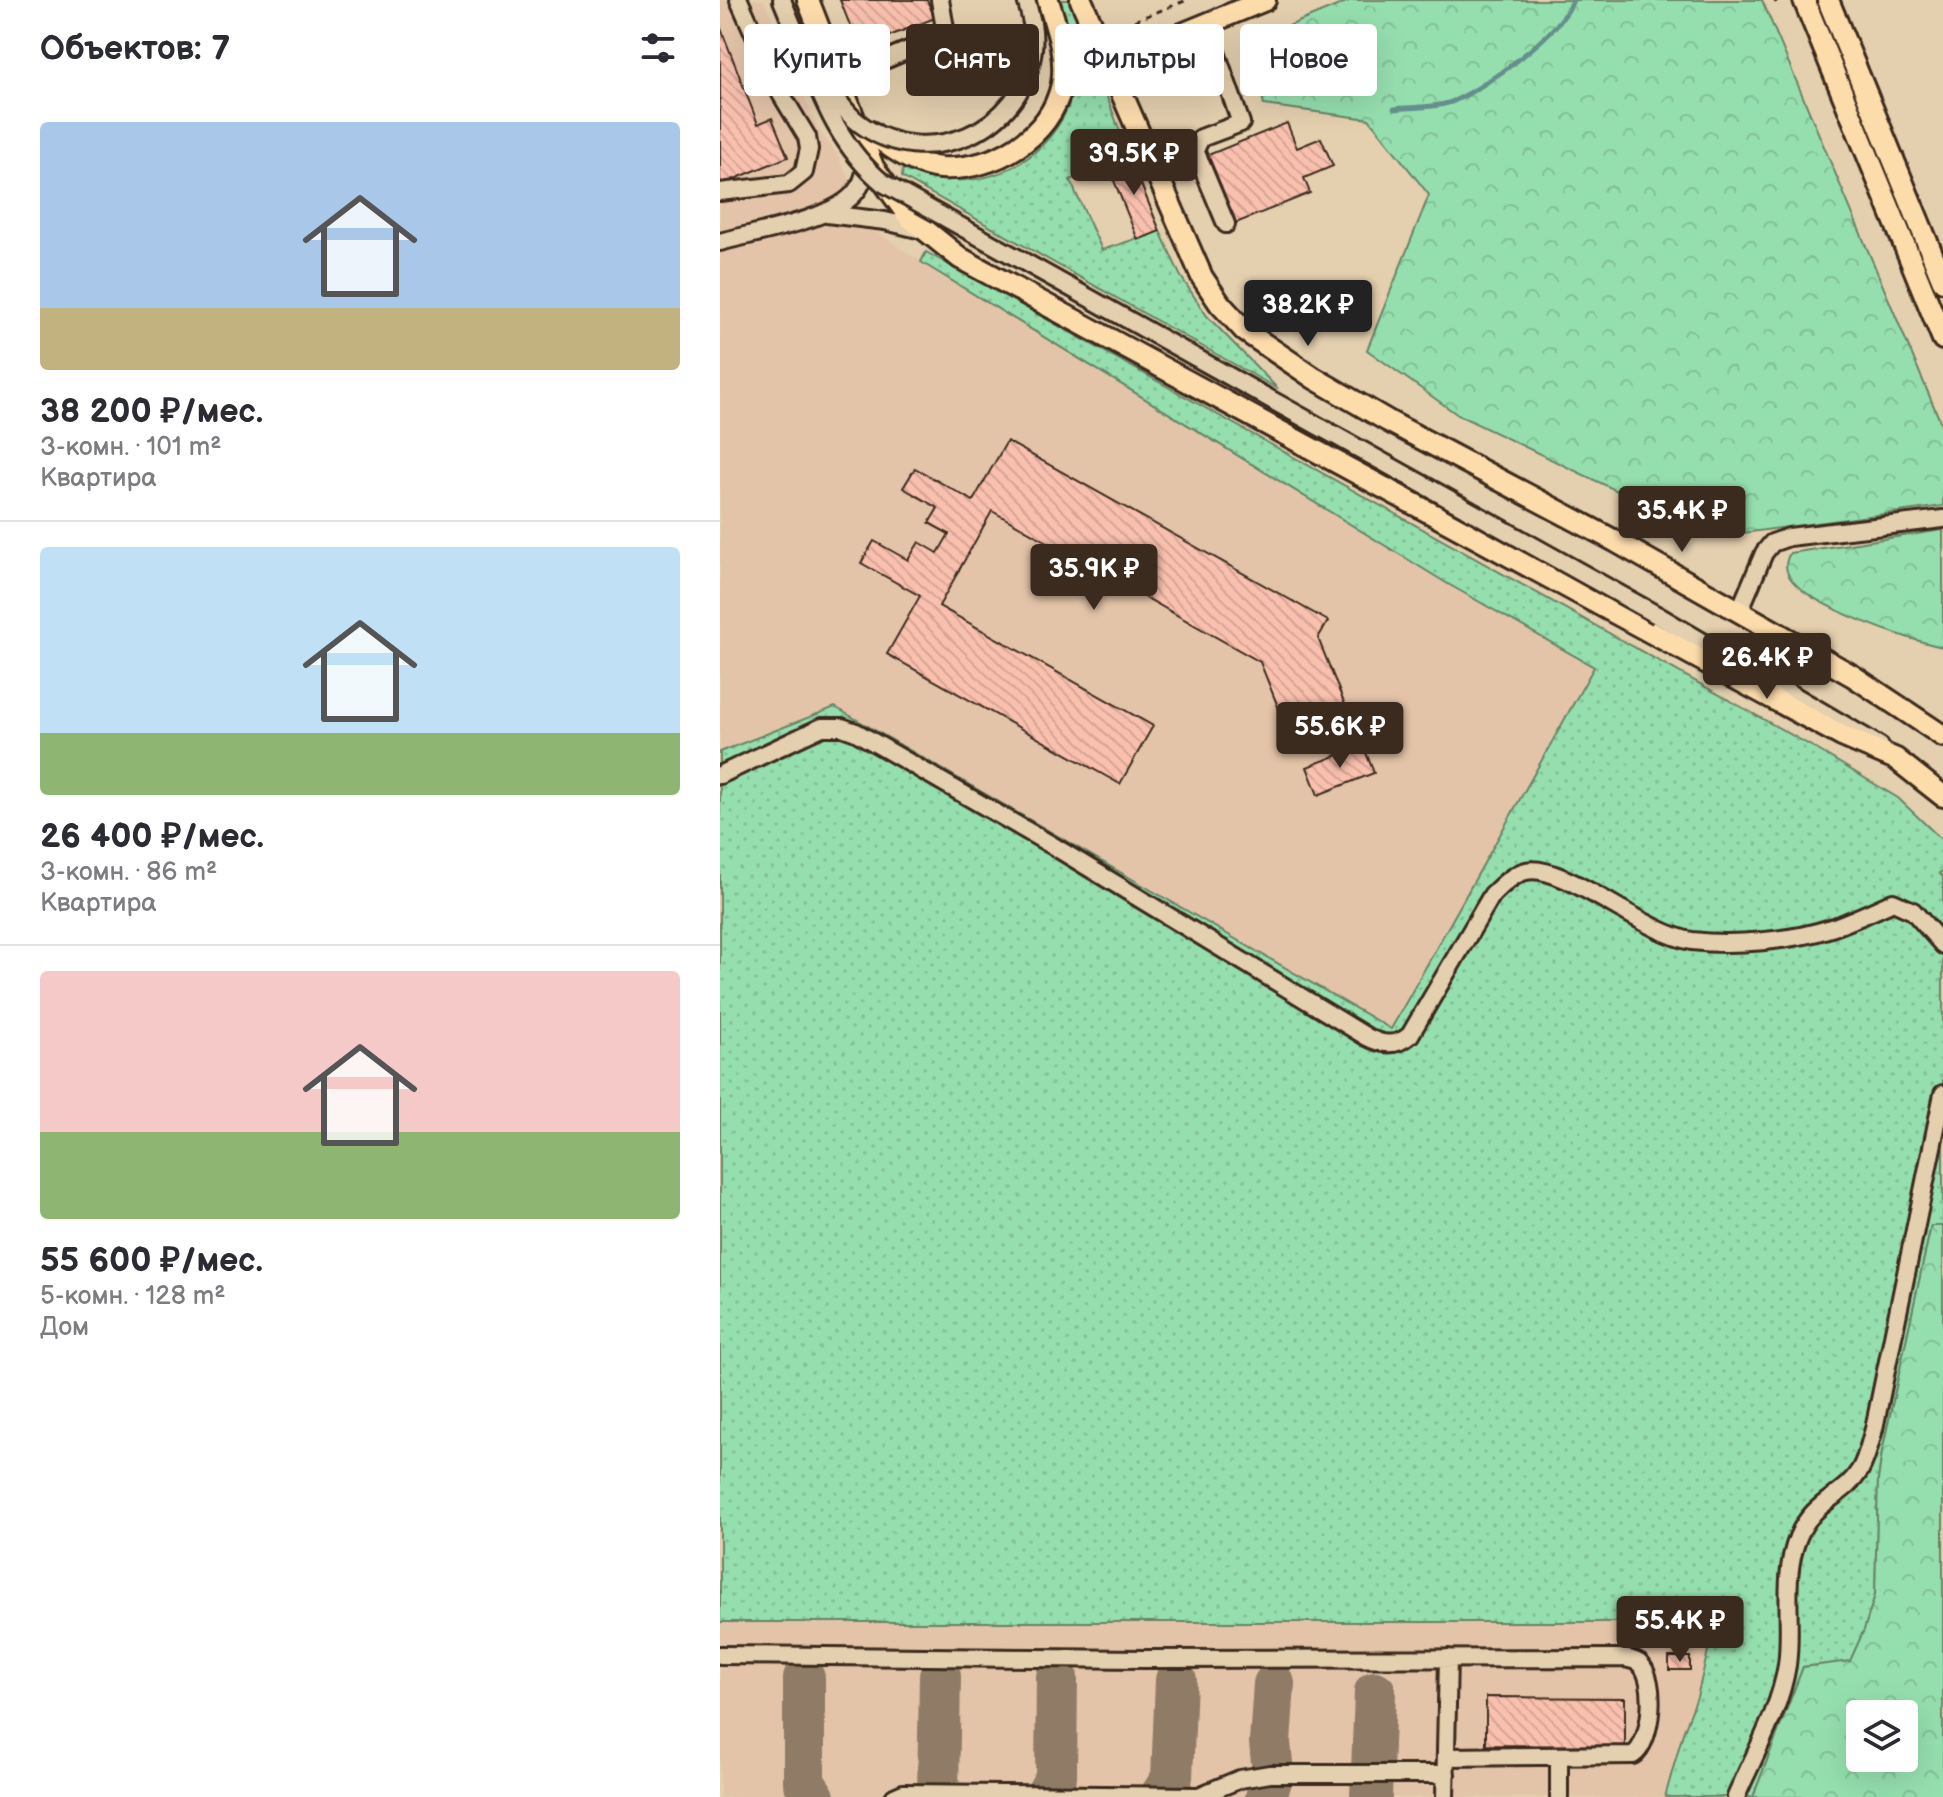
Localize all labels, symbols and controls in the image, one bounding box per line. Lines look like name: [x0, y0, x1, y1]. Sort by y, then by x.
chip: Купить: [744, 24, 890, 96]
chip: Снять: [906, 24, 1039, 96]
chip: Фильтры: [1055, 24, 1224, 96]
chip: Новое: [1240, 24, 1377, 96]
icon: filters: [636, 26, 680, 70]
text: Объектов: 7: [40, 28, 230, 69]
pin: 39.5K ₽: [1060, 129, 1208, 197]
text: 39.5K ₽: [1089, 139, 1179, 170]
icon: home: [288, 174, 432, 318]
pin: 38.2K ₽: [1234, 280, 1382, 348]
text: 38.2K ₽: [1262, 290, 1354, 321]
text: 38 200 ₽/мес.: [40, 391, 263, 432]
text: 3-комн. · 101 m²: [40, 432, 222, 463]
text: Квартира: [40, 463, 157, 494]
pin: 35.4K ₽: [1608, 486, 1756, 554]
text: 35.4K ₽: [1636, 496, 1728, 527]
pin: 35.9K ₽: [1020, 544, 1168, 612]
text: 35.9K ₽: [1049, 554, 1139, 585]
icon: home: [288, 599, 432, 743]
pin: 26.4K ₽: [1693, 633, 1841, 701]
text: 26.4K ₽: [1721, 643, 1813, 674]
pin: 55.6K ₽: [1266, 702, 1414, 770]
text: 55.6K ₽: [1294, 712, 1386, 743]
text: 26 400 ₽/мес.: [40, 816, 264, 857]
text: 3-комн. · 86 m²: [40, 857, 217, 888]
text: Квартира: [40, 888, 157, 919]
icon: home: [288, 1023, 432, 1167]
text: 55 600 ₽/мес.: [40, 1240, 263, 1281]
text: 5-комн. · 128 m²: [40, 1281, 226, 1312]
text: Дом: [40, 1312, 89, 1343]
pin: 55.4K ₽: [1606, 1596, 1754, 1664]
text: 55.4K ₽: [1635, 1606, 1725, 1637]
map controls: [1846, 1700, 1918, 1772]
button: layers: [1846, 1700, 1918, 1772]

